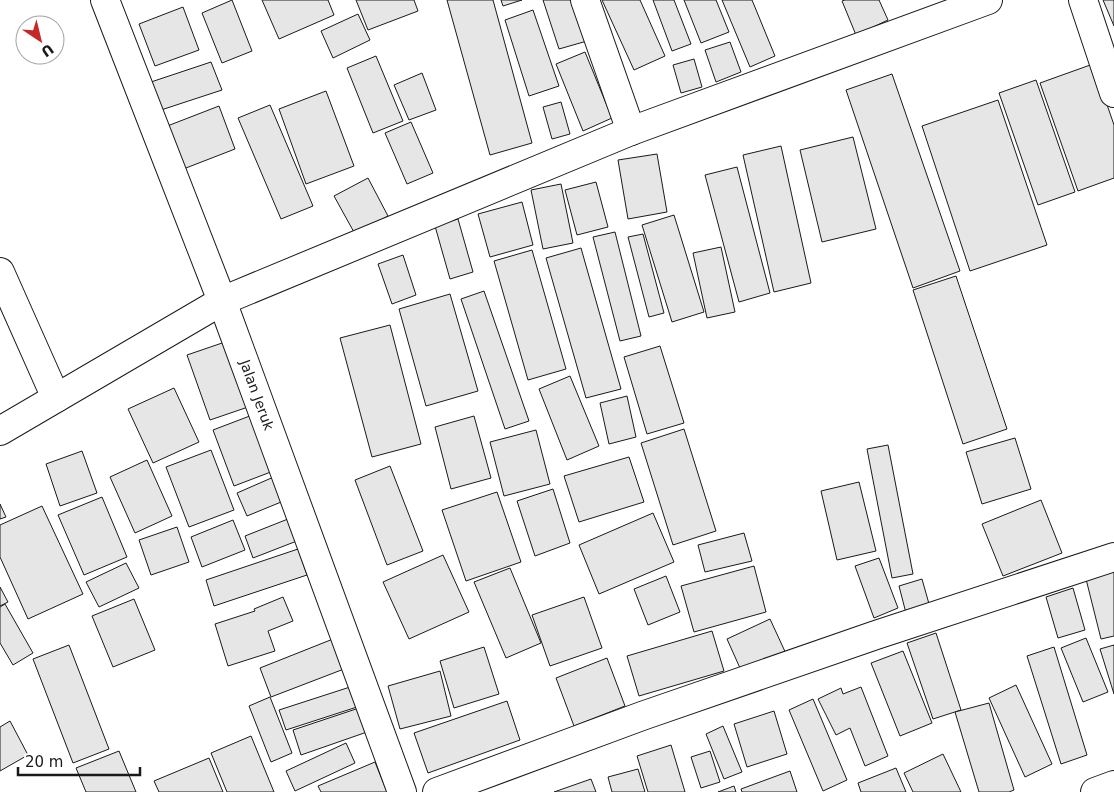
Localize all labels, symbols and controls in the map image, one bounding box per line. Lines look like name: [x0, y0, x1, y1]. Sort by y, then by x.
north arrow: [15, 15, 65, 65]
text: U: [38, 41, 57, 60]
street label: Jalan Jeruk: [236, 357, 277, 433]
scale bar: [18, 744, 140, 776]
text: 20 m: [25, 753, 63, 771]

